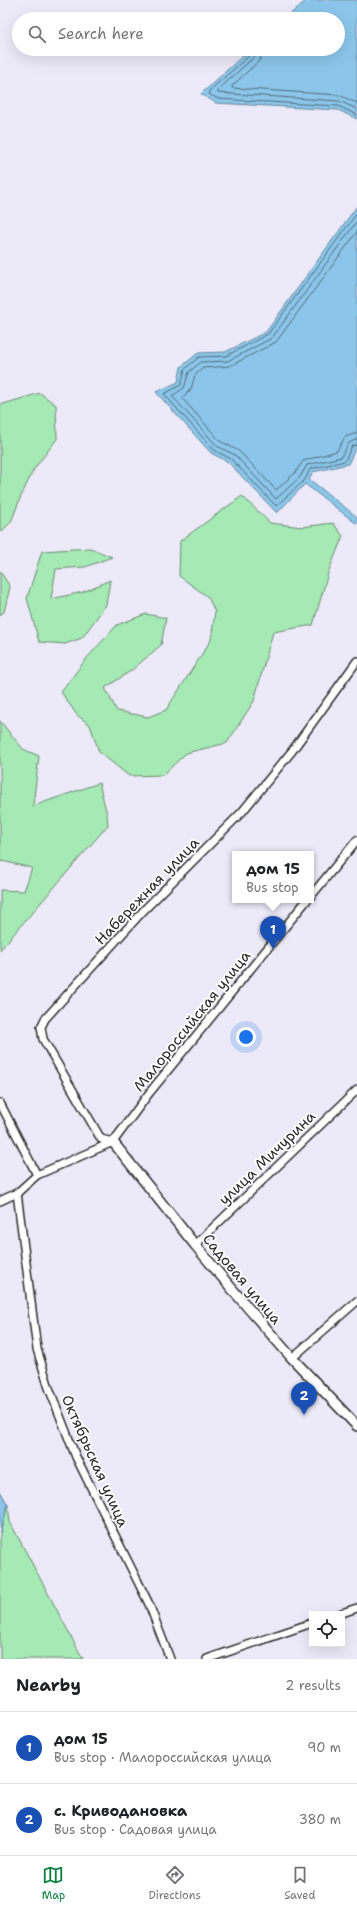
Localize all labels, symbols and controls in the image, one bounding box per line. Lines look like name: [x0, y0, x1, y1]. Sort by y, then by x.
search box: [12, 12, 345, 56]
icon: search: [26, 23, 48, 45]
text: Search here: [58, 24, 144, 44]
street label: Набережная улица: [90, 832, 204, 949]
popup: [232, 851, 314, 903]
text: дом 15: [246, 859, 300, 879]
text: Bus stop: [246, 879, 299, 896]
pin: 1: [260, 916, 286, 949]
street label: Малороссийская улица: [129, 946, 255, 1096]
your location: [236, 1027, 256, 1047]
street label: улица Мичурина: [214, 1106, 320, 1209]
street label: Садовая улица: [198, 1229, 286, 1329]
pin: 2: [291, 1382, 317, 1415]
street label: Октябрьская улица: [57, 1392, 133, 1531]
map controls: [309, 1611, 345, 1647]
button: locate: [309, 1611, 345, 1647]
text: Nearby: [16, 1674, 81, 1696]
text: 2 results: [285, 1677, 341, 1694]
text: дом 15: [54, 1729, 108, 1749]
text: 1: [26, 1739, 32, 1756]
text: 90 m: [307, 1739, 341, 1756]
text: Bus stop · Малороссийская улица: [54, 1749, 271, 1766]
text: с. Криводановка: [54, 1801, 187, 1821]
text: 2: [24, 1811, 34, 1828]
text: 380 m: [299, 1811, 341, 1828]
text: Bus stop · Садовая улица: [54, 1821, 217, 1838]
tab: Map: [42, 1864, 65, 1903]
tab: Directions: [148, 1864, 201, 1903]
tab: Saved: [284, 1864, 315, 1903]

